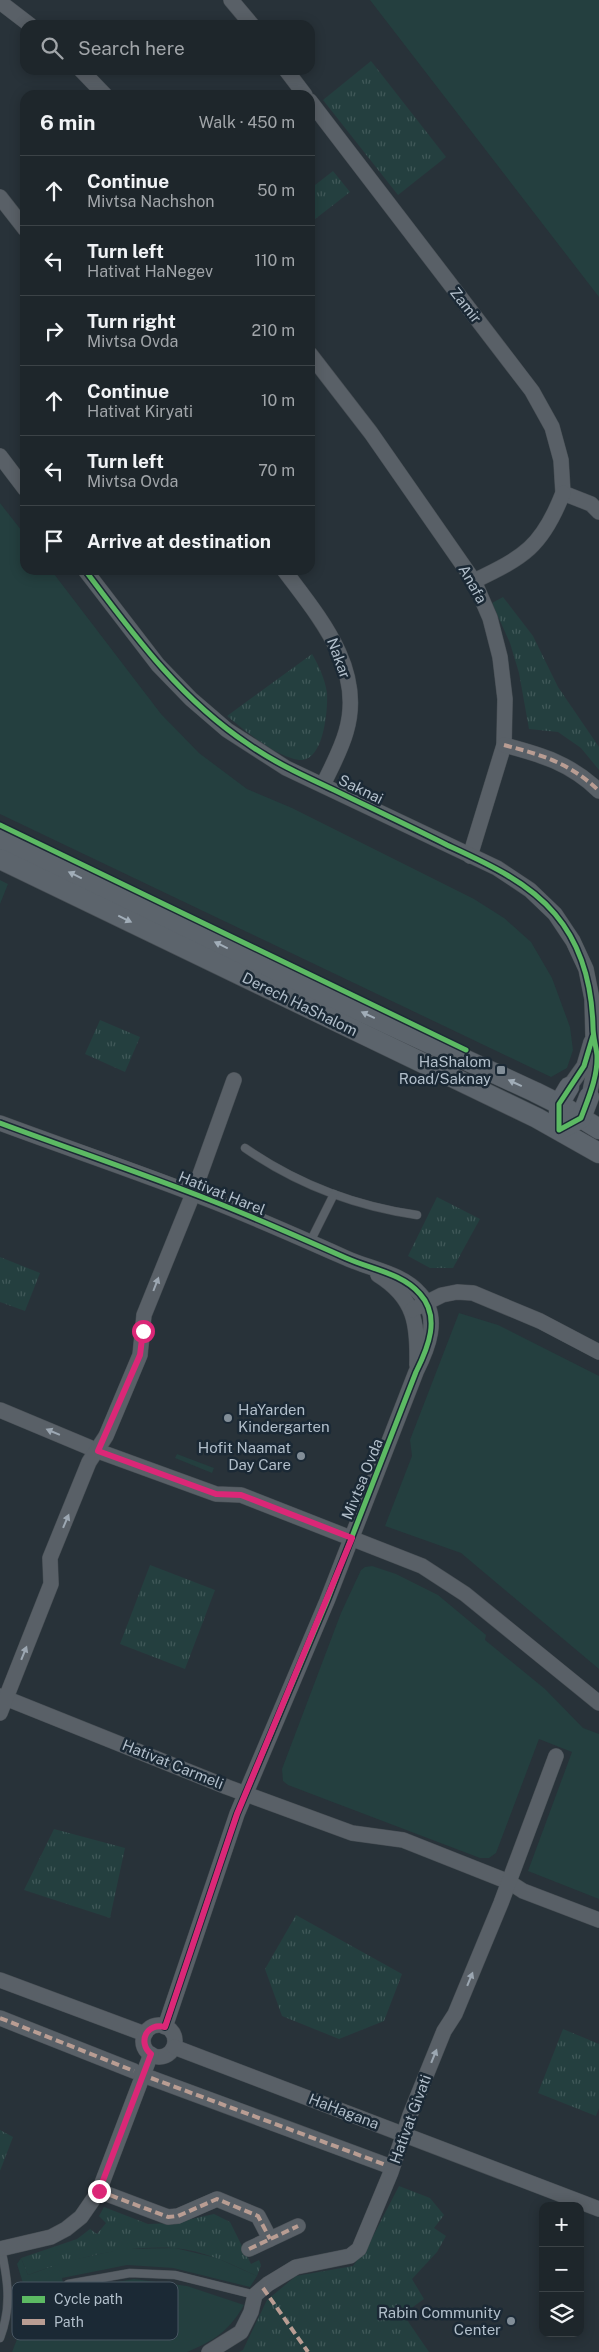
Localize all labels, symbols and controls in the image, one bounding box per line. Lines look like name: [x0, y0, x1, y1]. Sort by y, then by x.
search box: [20, 20, 315, 75]
icon: search: [38, 34, 66, 62]
text: Search here: [78, 37, 185, 59]
text: 6 min: [40, 110, 96, 135]
text: Walk · 450 m: [199, 113, 295, 132]
text: Continue: [87, 170, 169, 192]
icon: ahead: [40, 177, 68, 205]
text: 50 m: [257, 181, 295, 200]
text: Mivtsa Nachshon: [87, 192, 214, 211]
text: Turn left: [87, 240, 164, 262]
icon: left: [40, 247, 68, 275]
text: 110 m: [254, 251, 295, 270]
text: Hativat HaNegev: [87, 262, 213, 281]
street label: Zamir: [447, 284, 485, 326]
text: Turn right: [87, 310, 176, 332]
icon: right: [40, 317, 68, 345]
text: 210 m: [251, 321, 295, 340]
text: Mivtsa Ovda: [87, 332, 178, 351]
text: Continue: [87, 380, 169, 402]
icon: ahead: [40, 387, 68, 415]
text: 10 m: [261, 391, 295, 410]
text: Hativat Kiryati: [87, 402, 193, 421]
text: Turn left: [87, 450, 164, 472]
icon: left: [40, 457, 68, 485]
text: 70 m: [258, 461, 295, 480]
text: Mivtsa Ovda: [87, 472, 178, 491]
icon: arrive: [40, 527, 68, 555]
text: Arrive at destination: [87, 530, 271, 552]
street label: Anafa: [455, 562, 491, 606]
street label: Nakar: [324, 635, 354, 681]
street label: Saknai: [336, 771, 386, 807]
one-way arrow: [68, 870, 82, 878]
one-way arrow: [118, 916, 132, 924]
one-way arrow: [214, 941, 228, 949]
street label: Derech HaShalom: [240, 969, 360, 1039]
one-way arrow: [361, 1010, 375, 1018]
place label: HaShalom Road/Saknay: [399, 1053, 491, 1087]
marker: HaShalom Road/Saknay: [495, 1064, 507, 1076]
one-way arrow: [508, 1079, 522, 1087]
street label: Hativat Harel: [176, 1168, 268, 1218]
one-way arrow: [153, 1277, 160, 1292]
route start: [132, 1320, 155, 1343]
place label: HaYarden Kindergarten: [238, 1401, 330, 1435]
marker: HaYarden Kindergarten: [222, 1412, 234, 1424]
one-way arrow: [46, 1427, 60, 1435]
street label: Mivtsa Ovda: [338, 1436, 386, 1522]
place label: Hofit Naamat Day Care: [198, 1439, 291, 1473]
marker: Hofit Naamat Day Care: [295, 1450, 307, 1462]
one-way arrow: [62, 1514, 70, 1528]
one-way arrow: [21, 1646, 28, 1661]
street label: Hativat Carmeli: [120, 1736, 226, 1792]
one-way arrow: [466, 1971, 474, 1986]
one-way arrow: [430, 2049, 438, 2063]
street label: Hativat Givati: [386, 2072, 434, 2166]
street label: HaHagana: [306, 2090, 382, 2132]
route end: [88, 2180, 111, 2203]
map controls: [539, 2202, 584, 2337]
button: +: [539, 2202, 584, 2247]
button: −: [539, 2247, 584, 2292]
legend: [12, 2282, 178, 2340]
text: Cycle path: [54, 2291, 123, 2307]
button: layers: [539, 2292, 584, 2337]
place label: Rabin Community Center: [378, 2304, 501, 2338]
text: Path: [54, 2314, 84, 2330]
marker: Rabin Community Center: [505, 2315, 517, 2327]

